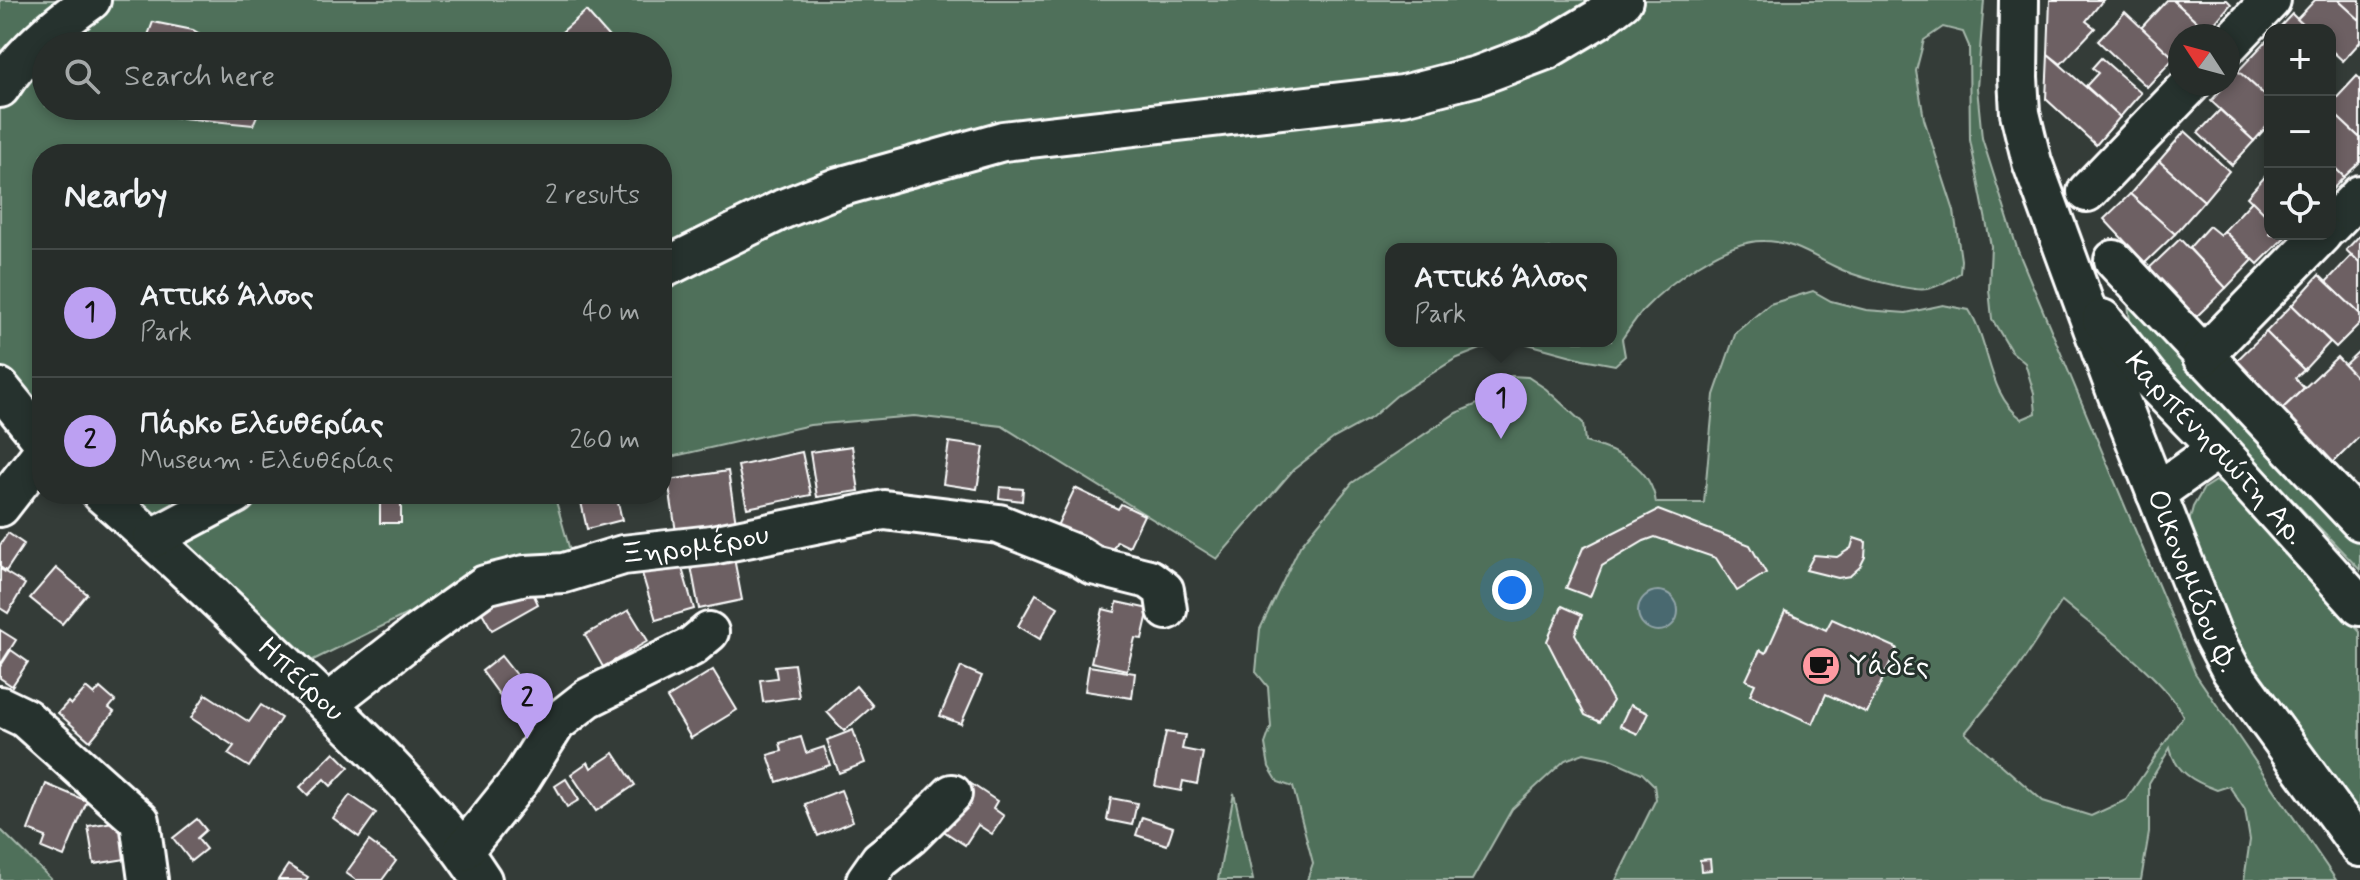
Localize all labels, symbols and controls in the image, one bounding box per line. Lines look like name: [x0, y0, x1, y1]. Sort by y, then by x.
north arrow: [2168, 24, 2240, 96]
map controls: [2264, 24, 2336, 240]
button: +: [2264, 24, 2336, 96]
search box: [32, 32, 672, 120]
icon: search: [60, 54, 104, 98]
text: Search here: [124, 57, 275, 96]
button: −: [2264, 96, 2336, 168]
button: locate: [2264, 168, 2336, 240]
text: Nearby: [64, 174, 168, 219]
text: 2 results: [545, 179, 640, 213]
popup: [1385, 243, 1617, 347]
text: Αττικό Άλσος: [1414, 259, 1588, 298]
text: Αττικό Άλσος: [140, 277, 314, 316]
text: 1: [84, 296, 96, 330]
text: 40 m: [582, 296, 640, 330]
text: Park: [1414, 298, 1466, 332]
text: Park: [140, 316, 192, 350]
street label: Καρπενησιώτη Αρ.: [2116, 344, 2315, 553]
pin: 1: [1475, 373, 1527, 439]
text: Πάρκο Ελευθερίας: [140, 405, 384, 444]
text: 2: [84, 424, 96, 458]
text: 260 m: [570, 424, 640, 458]
text: Museum · Ελευθερίας: [140, 444, 394, 478]
street label: Οικονομίδου Φ.: [2137, 483, 2248, 679]
street label: Ξηρομέρου: [618, 514, 772, 575]
your location: [1492, 570, 1532, 610]
street label: Ηπείρου: [249, 628, 354, 730]
cafe icon: Υάδες: [1800, 645, 1842, 687]
place label: Υάδες: [1849, 647, 1929, 686]
pin: 2: [501, 673, 553, 739]

